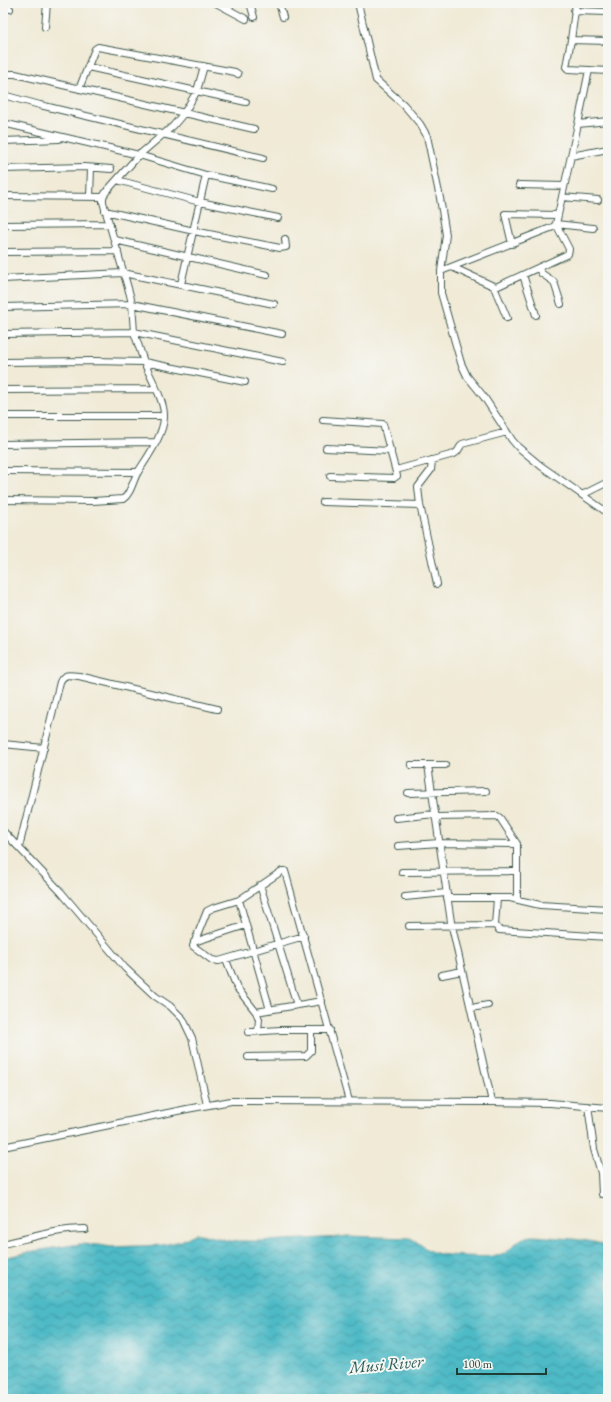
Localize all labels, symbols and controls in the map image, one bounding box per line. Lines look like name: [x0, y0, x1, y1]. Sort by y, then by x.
water label: Musi River: [347, 1350, 426, 1378]
scale bar: [457, 1350, 546, 1376]
text: 100 m: [463, 1356, 493, 1372]

